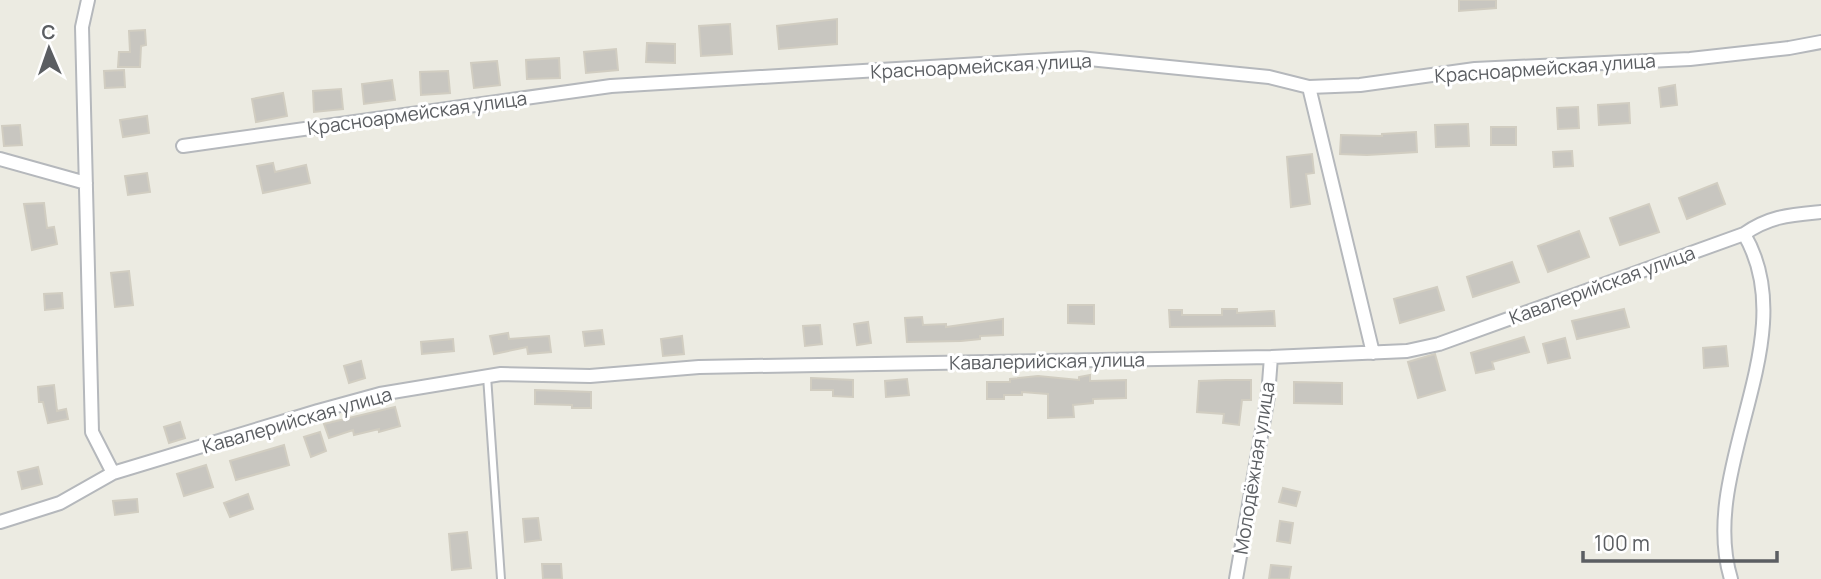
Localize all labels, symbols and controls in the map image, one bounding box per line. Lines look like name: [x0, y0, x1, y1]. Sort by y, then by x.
north arrow: [14, 14, 84, 84]
text: С: [41, 19, 56, 45]
street label: Красноармейская улица: [870, 47, 1092, 85]
street label: Красноармейская улица: [1434, 47, 1656, 89]
street label: Красноармейская улица: [306, 85, 528, 141]
street label: Кавалерийская улица: [1505, 239, 1699, 331]
street label: Кавалерийская улица: [949, 346, 1145, 376]
street label: Кавалерийская улица: [199, 380, 395, 460]
street label: Молодёжная улица: [1228, 380, 1280, 556]
scale bar: [1583, 520, 1777, 564]
text: 100 m: [1594, 529, 1650, 557]

